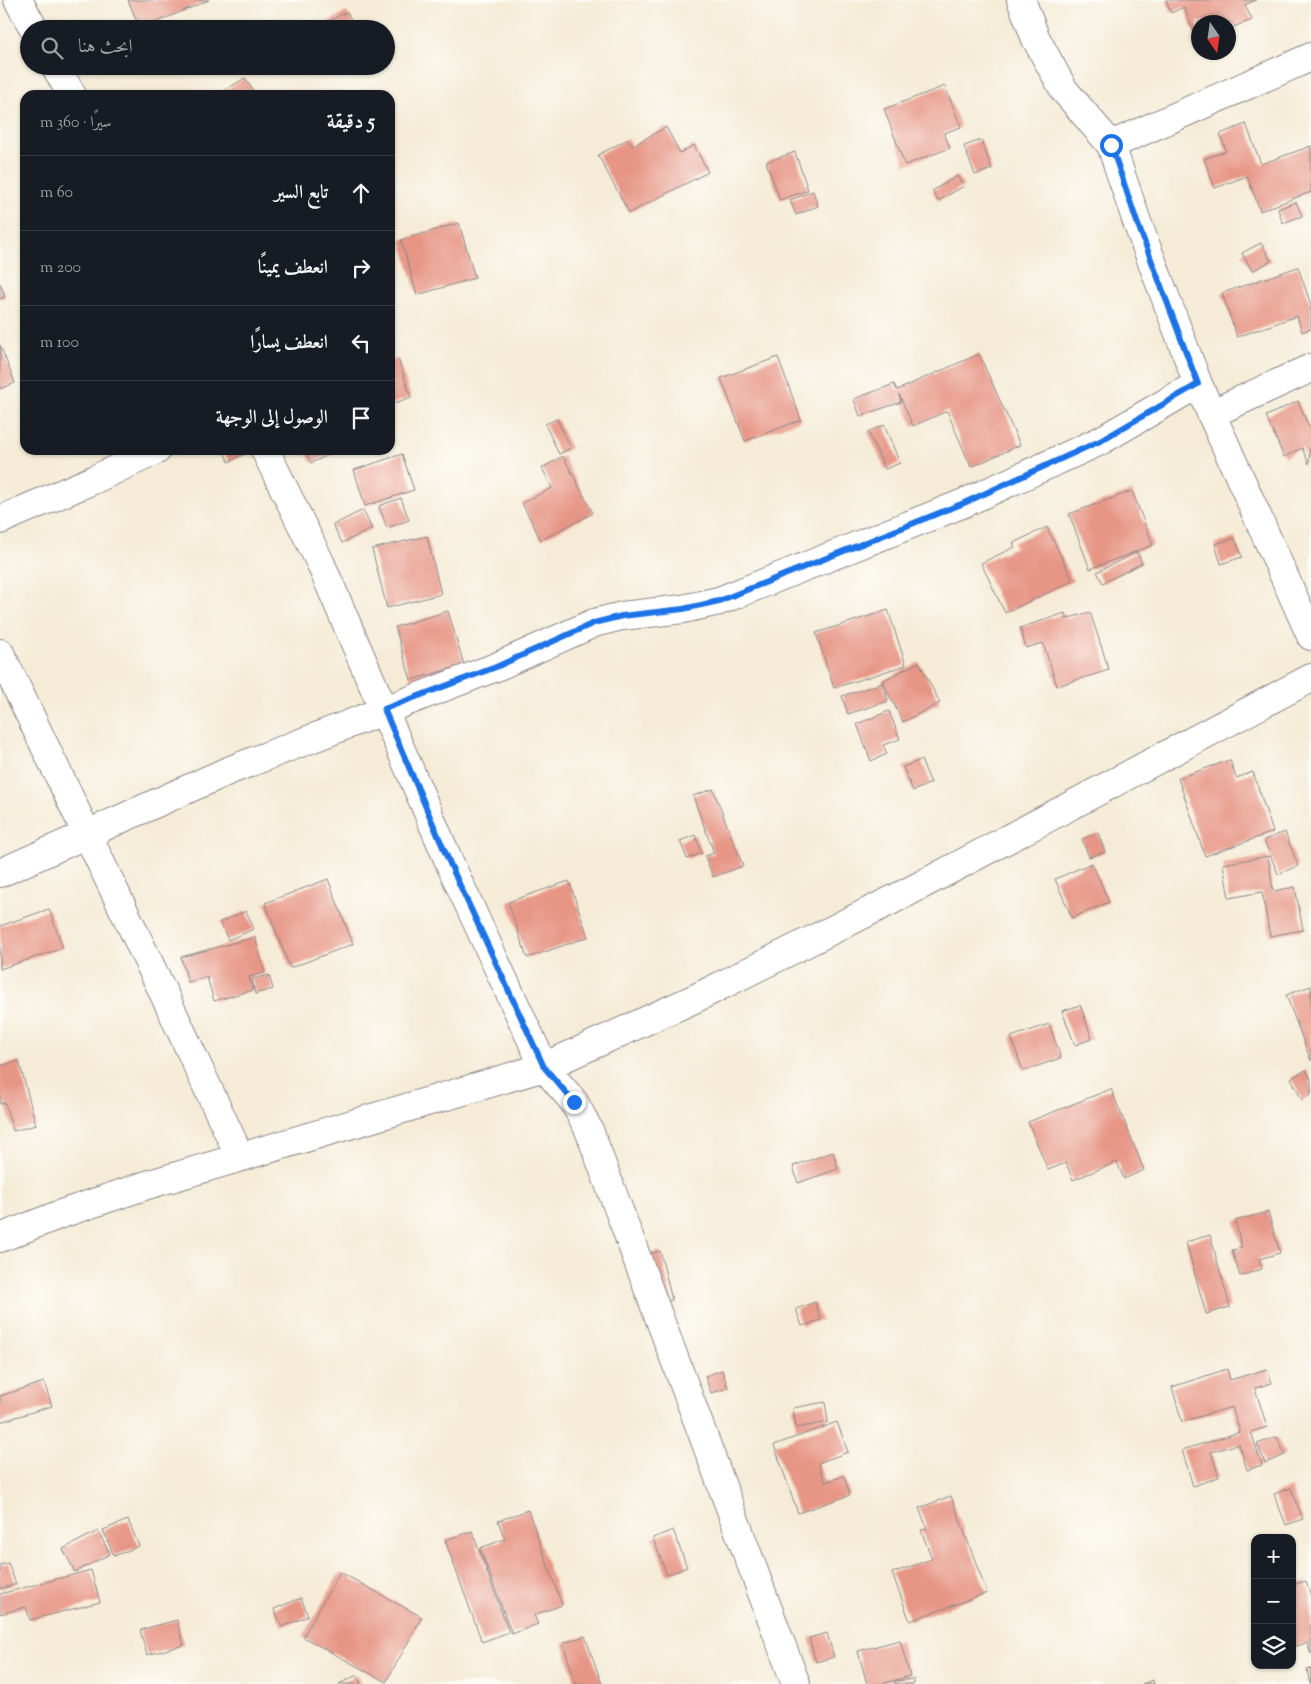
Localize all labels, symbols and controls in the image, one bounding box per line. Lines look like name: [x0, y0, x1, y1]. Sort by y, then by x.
north arrow: [1191, 15, 1236, 60]
search box: [20, 20, 395, 75]
icon: search: [38, 34, 66, 62]
text: ابحث هنا: [78, 34, 133, 61]
text: 5 دقيقة: [327, 108, 375, 138]
text: سيرًا · 360 m: [40, 112, 112, 135]
route start: [1100, 134, 1123, 157]
icon: ahead: [347, 179, 375, 207]
text: تابع السير: [274, 180, 328, 207]
text: 60 m: [40, 182, 73, 205]
icon: right: [347, 254, 375, 282]
text: انعطف يمينًا: [258, 255, 328, 282]
text: 200 m: [40, 257, 81, 280]
icon: left: [347, 329, 375, 357]
text: انعطف يسارًا: [250, 330, 328, 357]
text: 100 m: [40, 332, 79, 355]
icon: arrive: [347, 404, 375, 432]
text: الوصول إلى الوجهة: [216, 405, 328, 432]
route end: [563, 1091, 586, 1114]
map controls: [1251, 1534, 1296, 1669]
button: +: [1251, 1534, 1296, 1579]
button: −: [1251, 1579, 1296, 1624]
button: layers: [1251, 1624, 1296, 1669]

